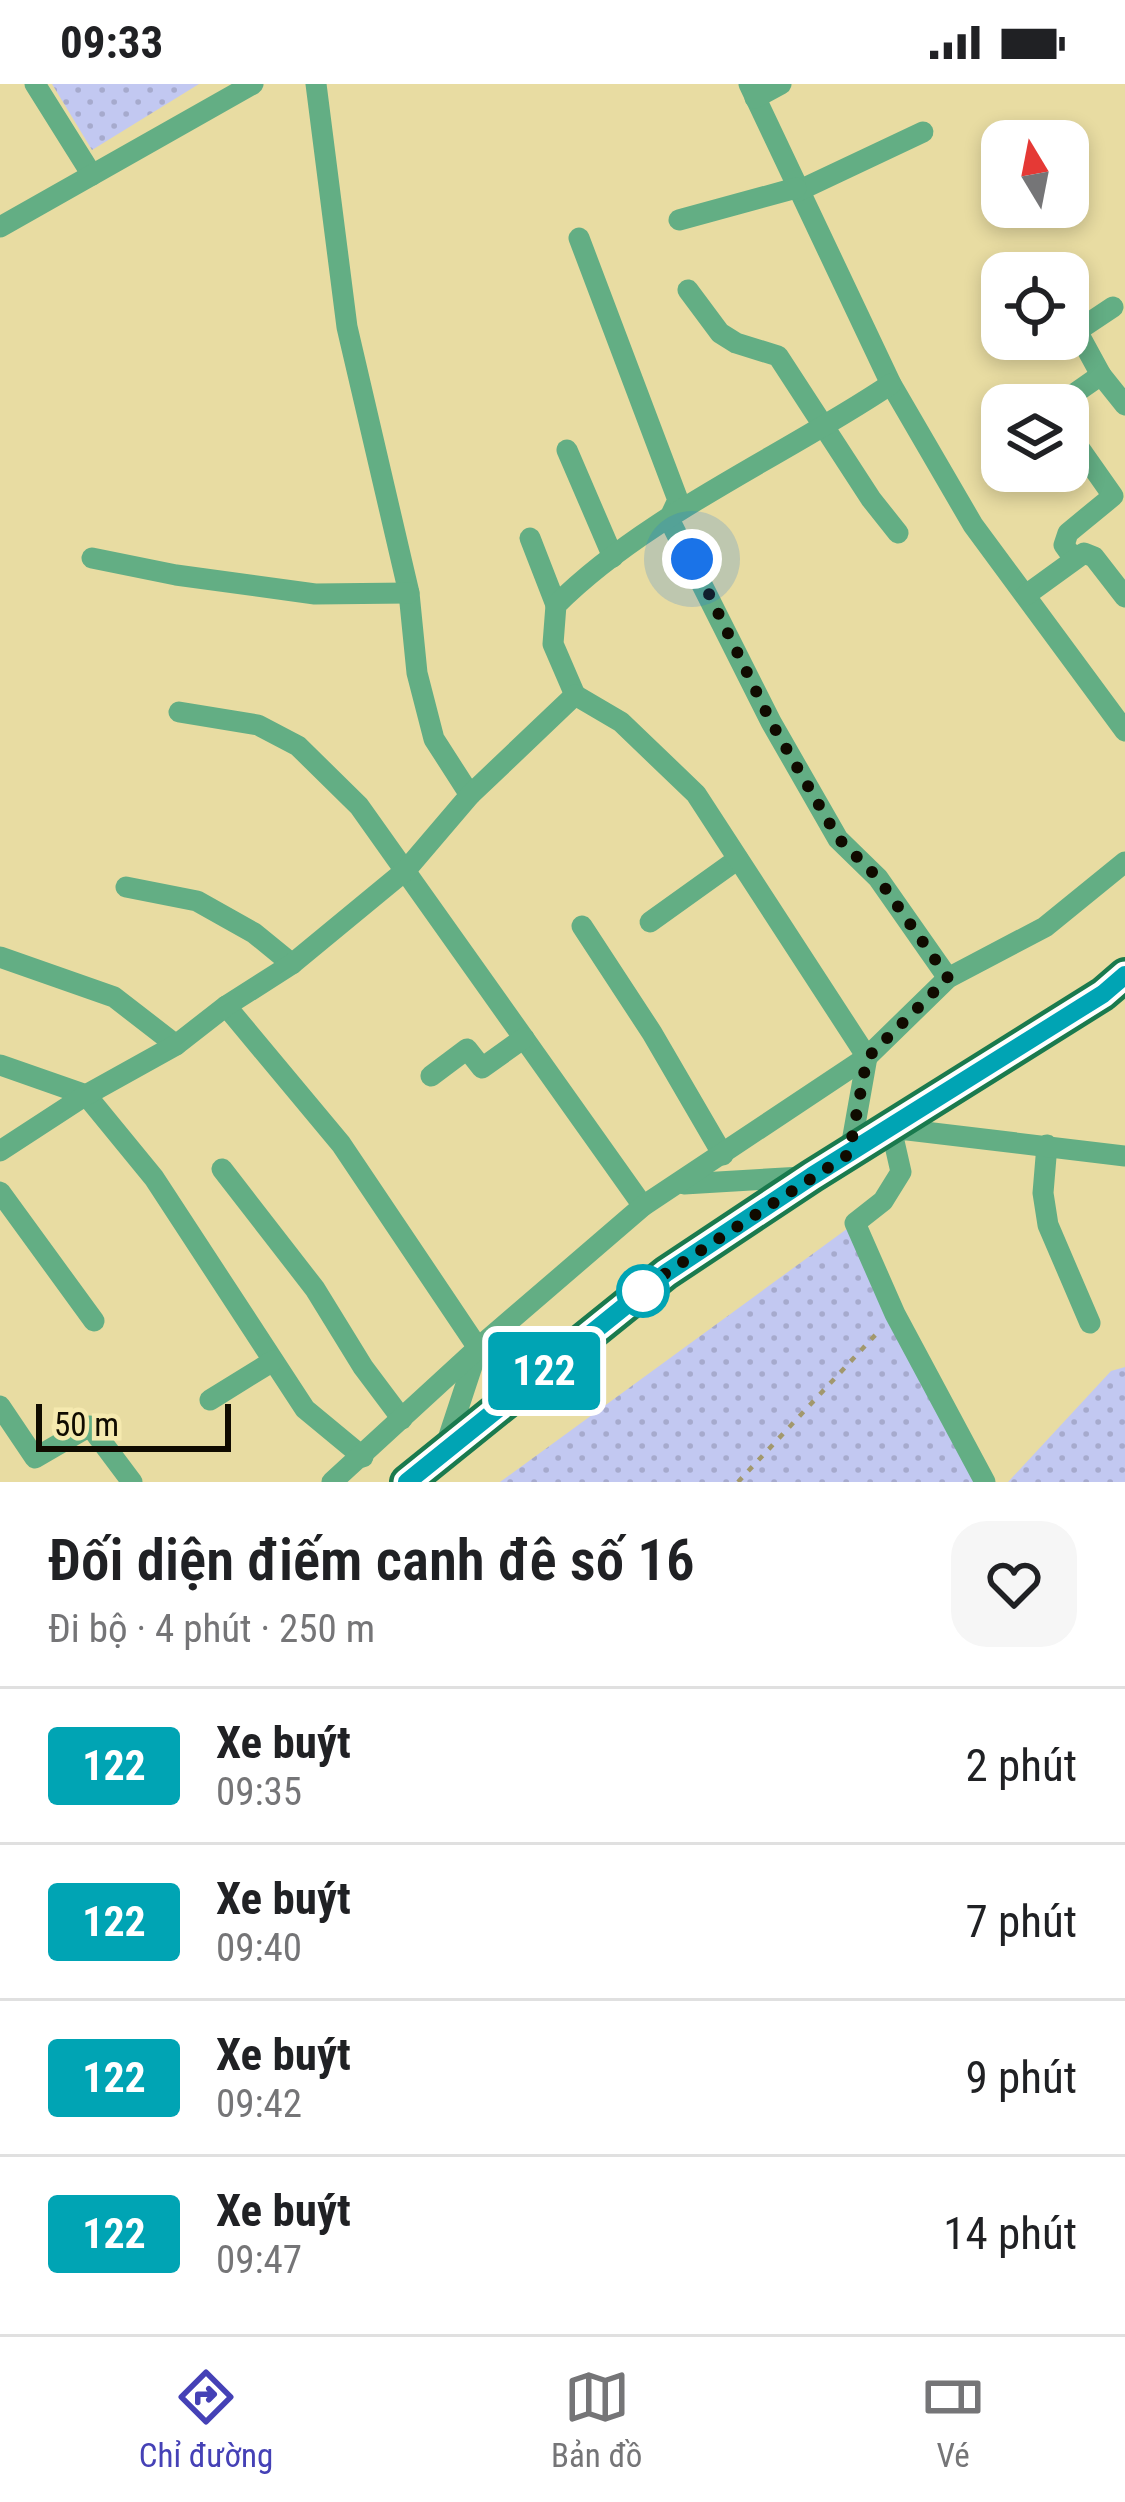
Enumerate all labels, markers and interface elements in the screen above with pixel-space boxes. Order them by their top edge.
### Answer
text: 09:33 [60,16,163,69]
north arrow [981,120,1089,228]
map controls [981,120,1089,492]
button: locate [981,252,1089,360]
button: layers [981,384,1089,492]
your location [662,529,722,589]
unlabelled marker [618,1266,668,1316]
line badge: 122 [475,1332,613,1410]
text: 122 [512,1346,576,1395]
scale bar [36,1398,231,1451]
text: 50 m [54,1405,119,1444]
button: heart [951,1521,1077,1647]
text: Đối diện điếm canh đê số 16 [48,1527,695,1594]
text: Đi bộ · 4 phút · 250 m [48,1606,375,1652]
text: Xe buýt [216,1716,351,1769]
text: 2 phút [965,1739,1077,1792]
text: 122 [82,1741,146,1790]
text: 09:35 [216,1769,302,1815]
text: Xe buýt [216,1872,351,1925]
text: 7 phút [965,1895,1077,1948]
text: 122 [82,1897,146,1946]
text: 09:40 [216,1925,302,1971]
text: Xe buýt [216,2028,351,2081]
text: 9 phút [965,2051,1077,2104]
text: 122 [82,2053,146,2102]
text: 09:42 [216,2081,302,2127]
text: Xe buýt [216,2184,351,2237]
text: 14 phút [943,2207,1077,2260]
text: 122 [82,2209,146,2258]
text: 09:47 [216,2237,302,2283]
tab: Chỉ đường [139,2364,273,2475]
tab: Bản đồ [551,2364,642,2475]
tab: Vé [920,2364,986,2475]

